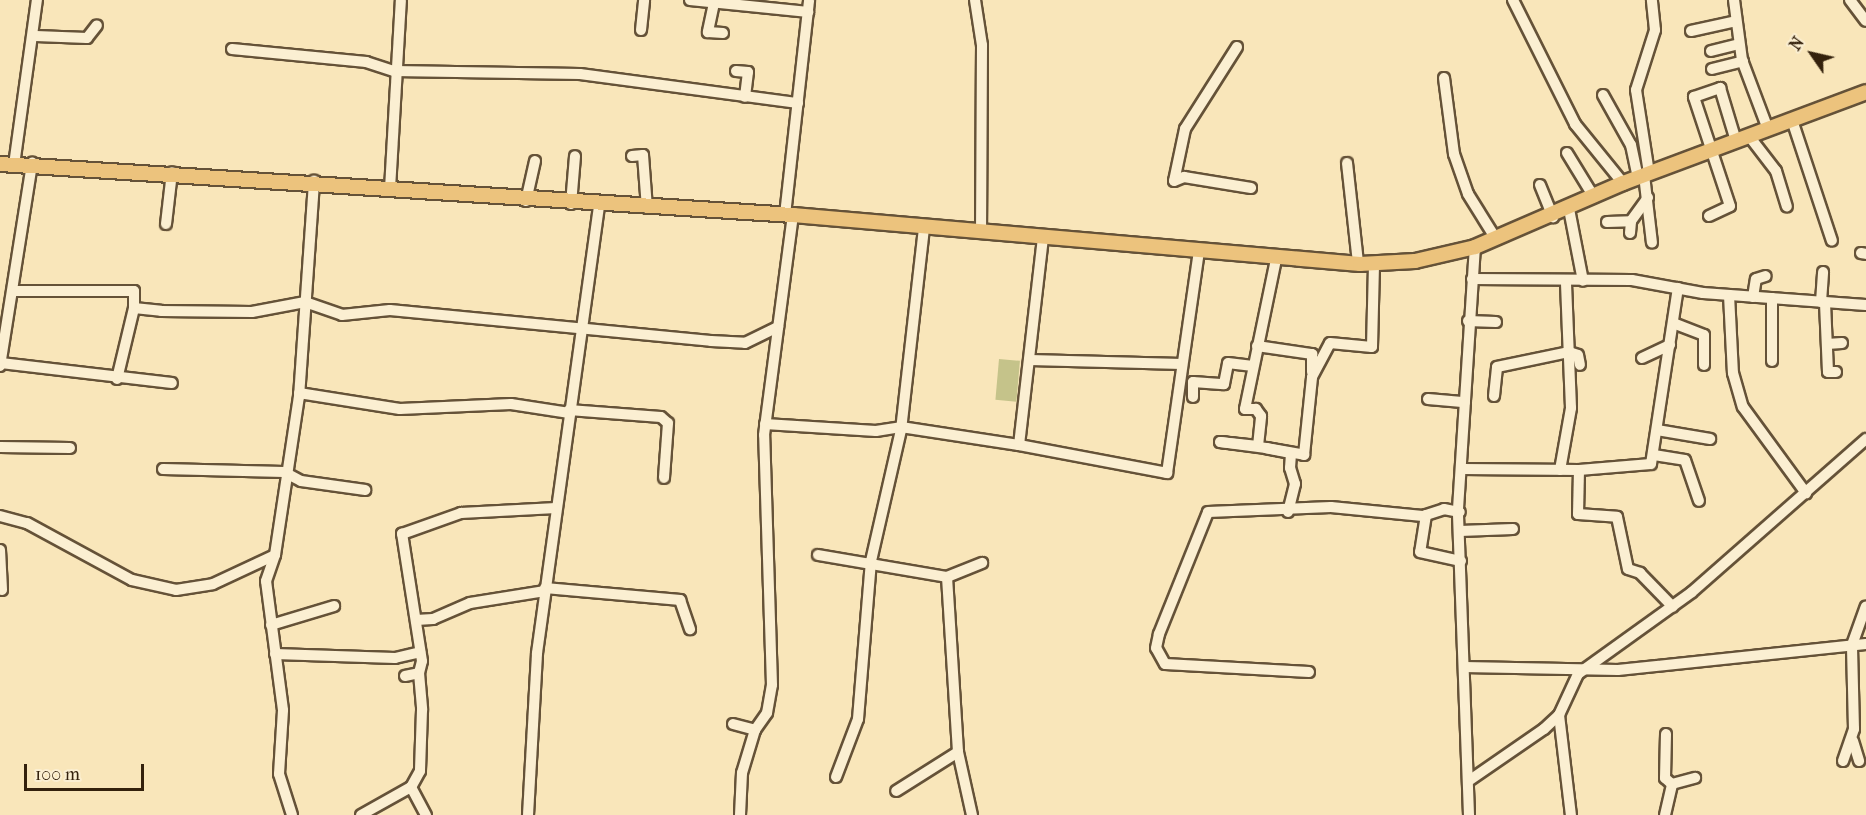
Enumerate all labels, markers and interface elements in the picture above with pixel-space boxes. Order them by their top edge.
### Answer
north arrow [1782,24,1842,84]
text: N [1785,33,1808,54]
scale bar [27,752,147,790]
text: 100 m [35,764,80,785]

